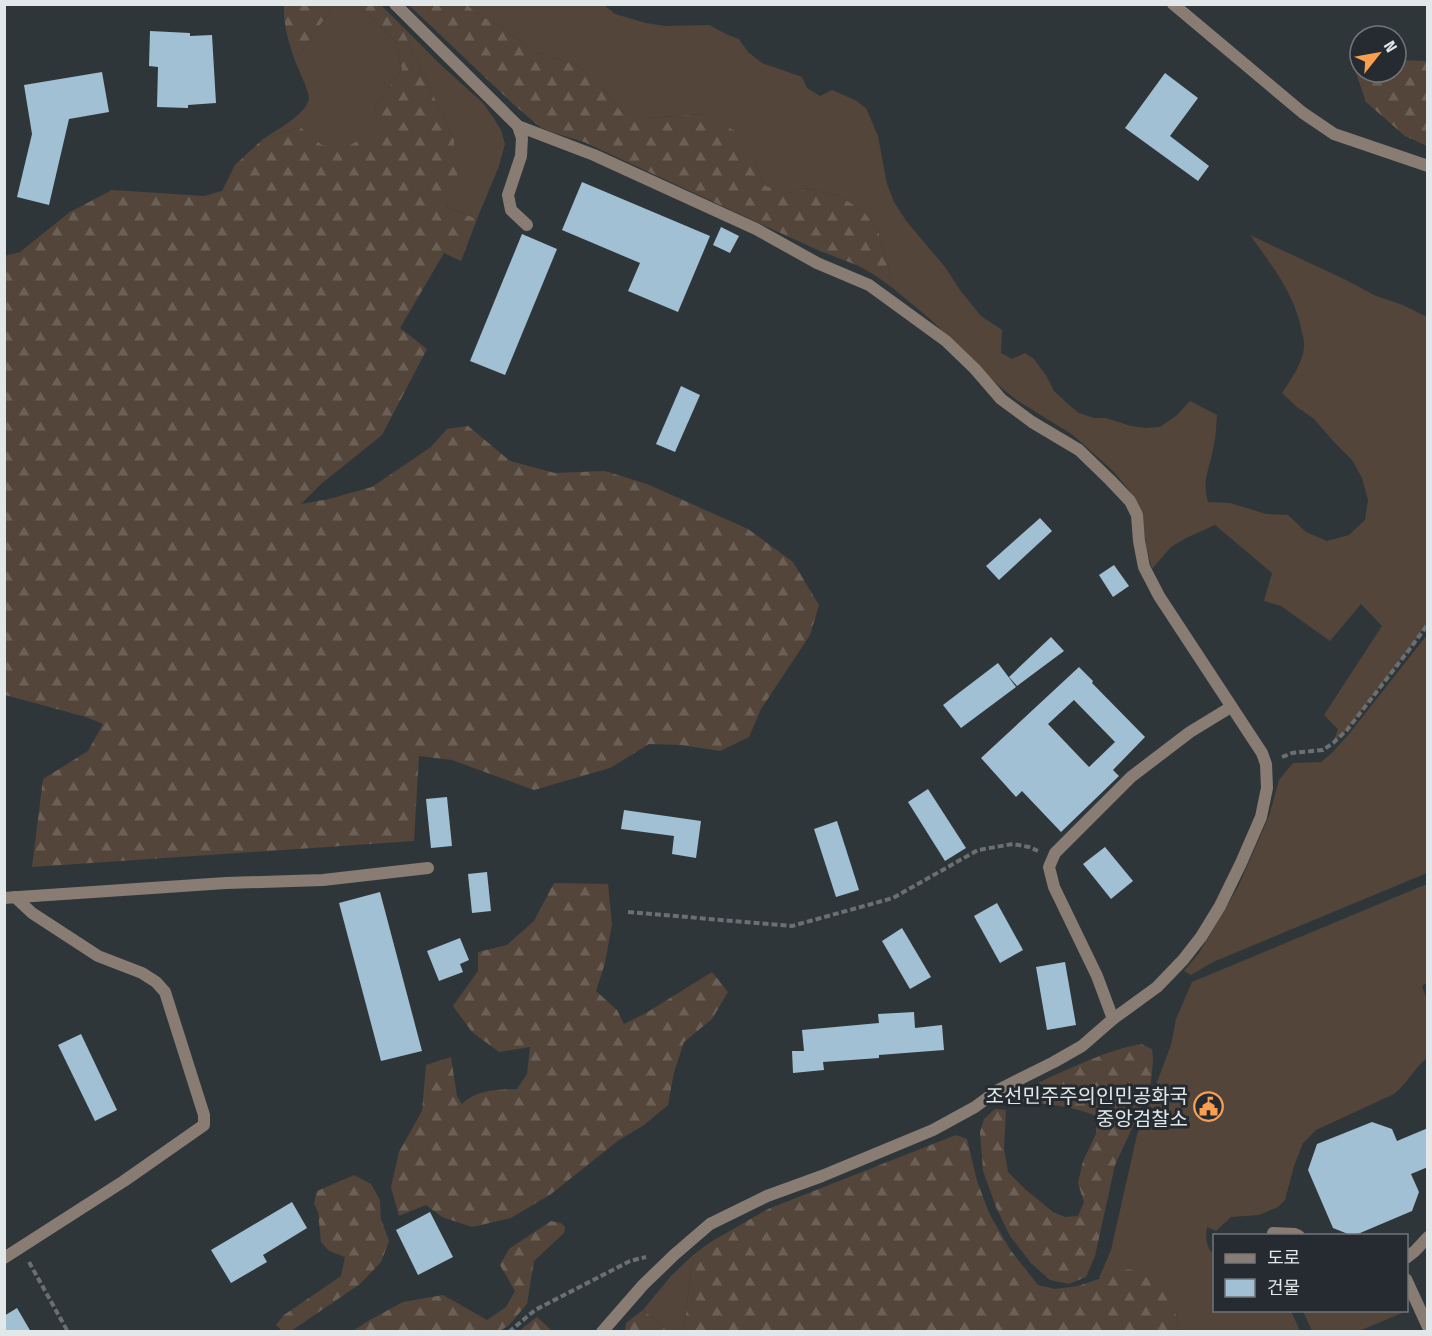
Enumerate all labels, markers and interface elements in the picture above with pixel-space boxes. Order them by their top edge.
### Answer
north arrow [1348,24,1408,84]
text: N [1380,38,1401,56]
place label: 조선민주주의인민공화국 중앙검찰소 [986,1084,1188,1131]
public building icon: 조선민주주의인민공화국 중앙검찰소 [1193,1091,1225,1123]
legend [1213,1234,1408,1312]
text: 도로 [1267,1247,1300,1269]
text: 건물 [1267,1277,1300,1299]

